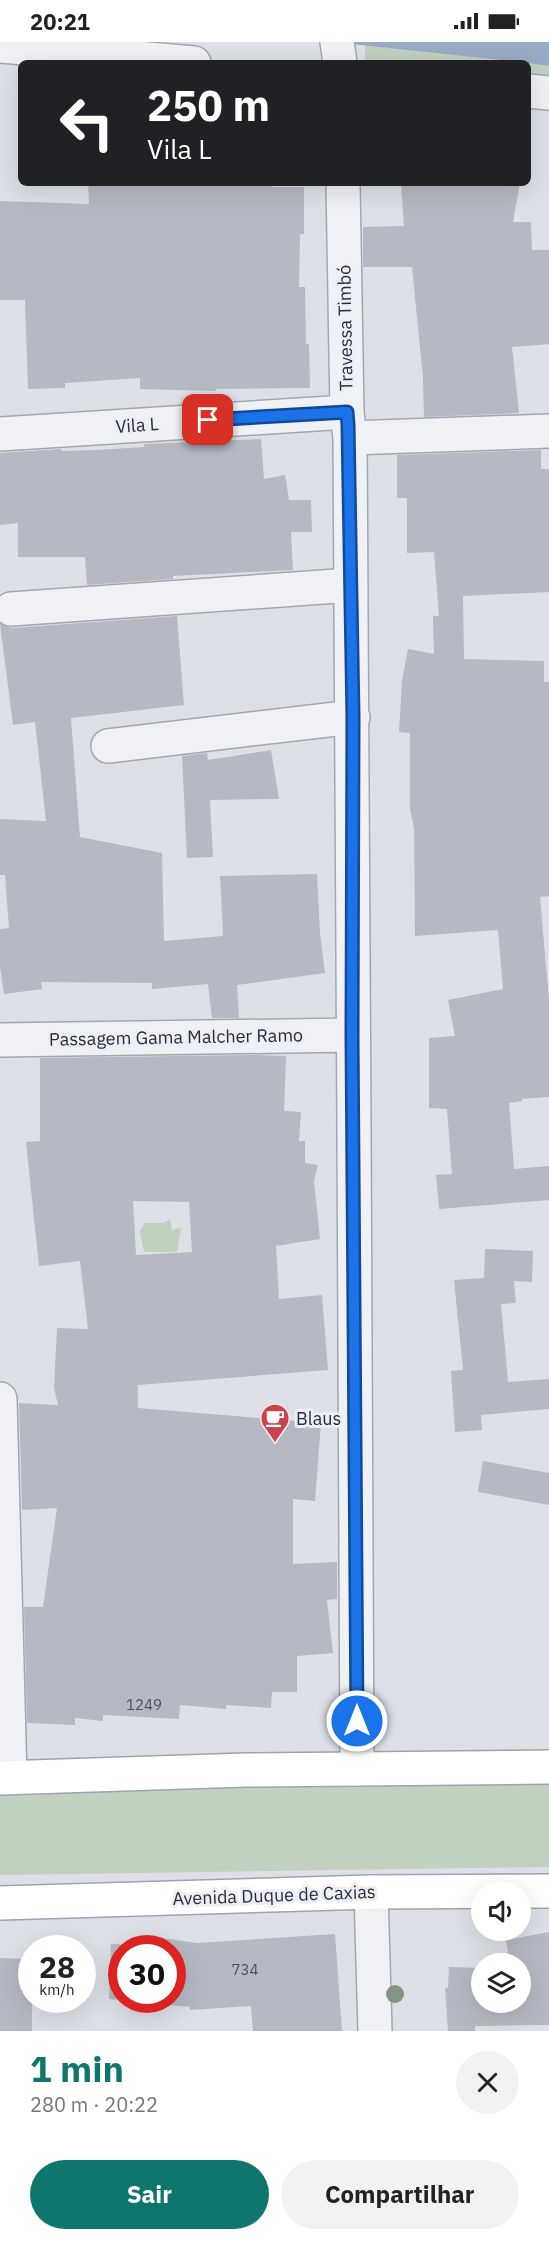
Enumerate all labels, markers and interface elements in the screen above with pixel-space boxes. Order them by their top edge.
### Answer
text: 20:21 [30,7,90,36]
text: 250 m [147,78,270,133]
icon: left [48,84,126,162]
text: Vila L [147,131,212,166]
street label: Travessa Timbó [332,265,358,391]
pin [182,394,233,445]
icon: arrive [191,403,224,436]
street label: Vila L [115,412,159,438]
street label: Passagem Gama Malcher Ramo [49,1023,303,1051]
cafe icon: Blaus [259,1402,291,1444]
place label: Blaus [296,1407,341,1430]
position arrow [325,1689,389,1753]
house number: 1249 [126,1695,162,1714]
street label: Avenida Duque de Caxias [172,1880,376,1910]
map controls [471,1881,531,2013]
button: sound [471,1881,531,1941]
speed limit sign: 30 [108,1935,186,2013]
text: 28 [39,1947,75,1986]
button: layers [471,1953,531,2013]
house number: 734 [231,1960,259,1979]
text: km/h [39,1980,75,1999]
text: 1 min [30,2045,124,2092]
button: close [456,2051,519,2114]
text: 280 m · 20:22 [30,2091,158,2118]
button: Sair [30,2160,269,2229]
button: Compartilhar [281,2160,519,2229]

